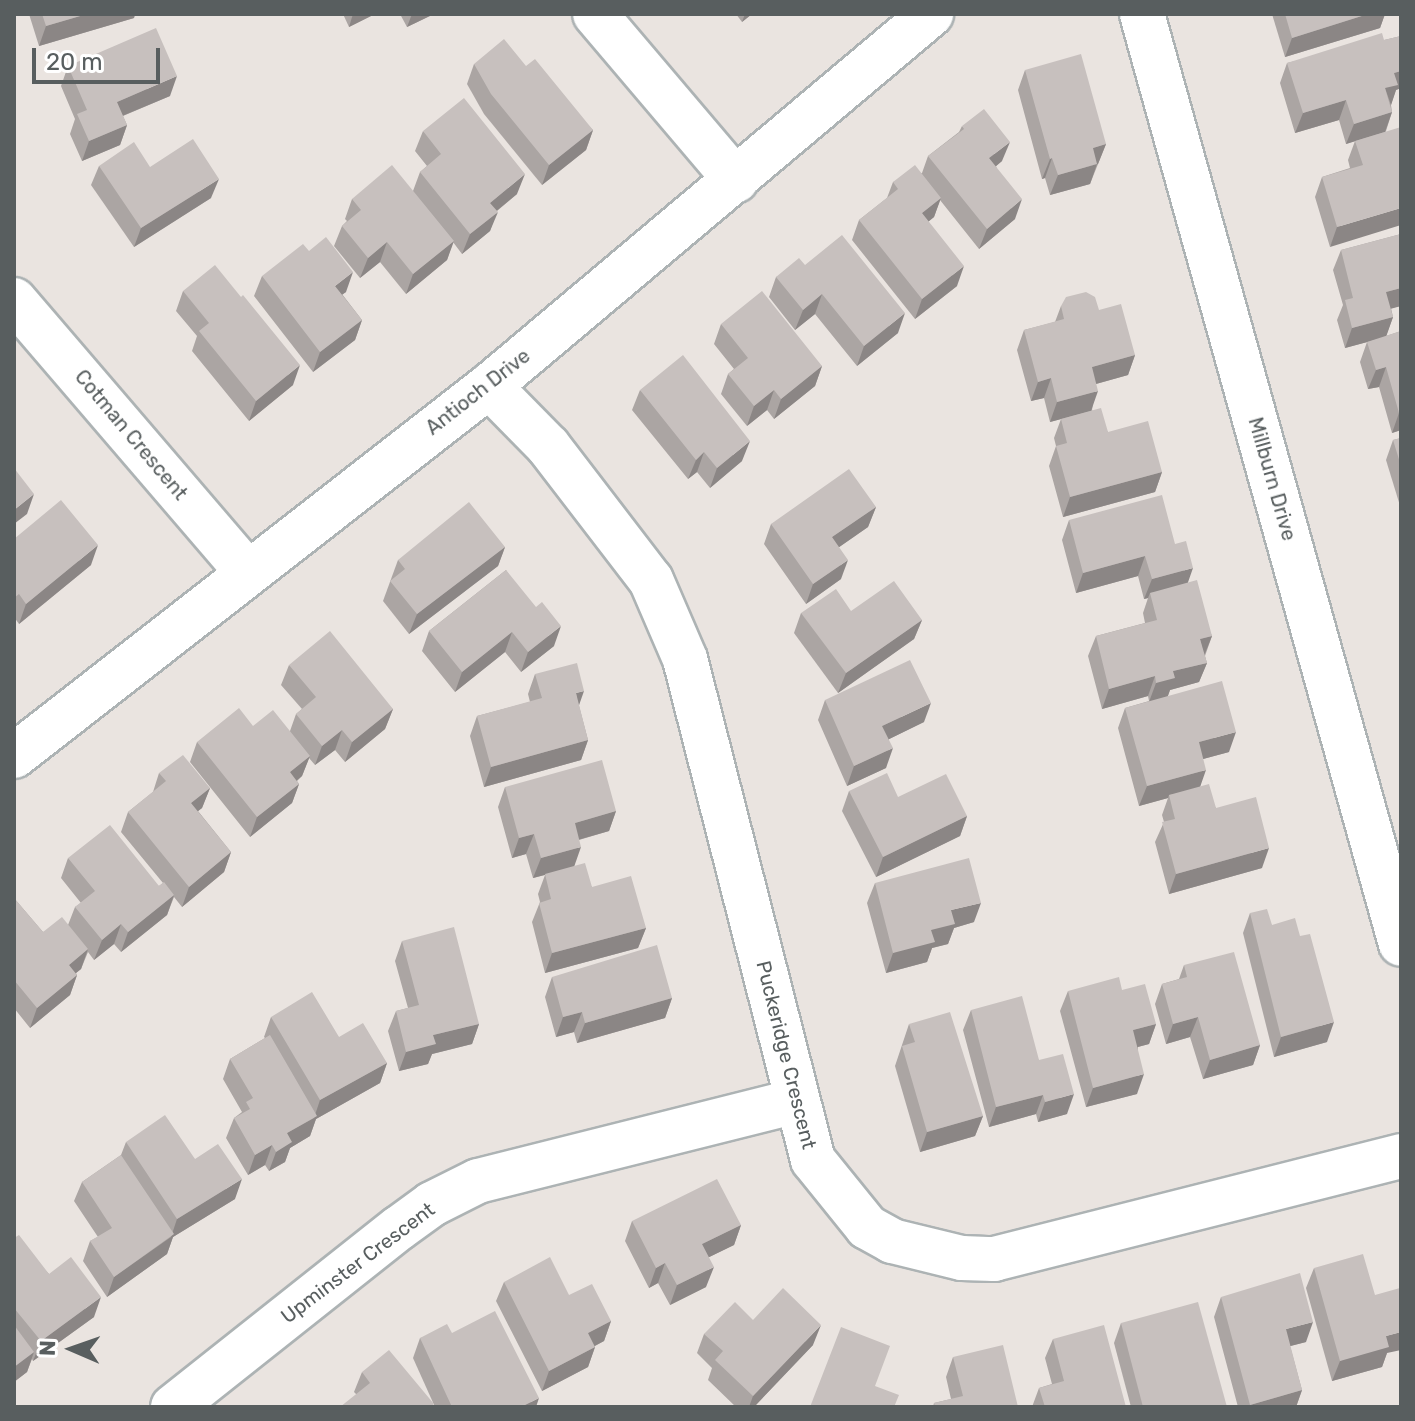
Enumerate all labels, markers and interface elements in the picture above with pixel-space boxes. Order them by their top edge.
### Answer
scale bar [36,32,164,82]
text: 20 m [46,48,103,76]
street label: Antioch Drive [421,344,535,440]
street label: Cotman Crescent [70,365,192,505]
street label: Millburn Drive [1243,415,1301,543]
street label: Puckeridge Crescent [751,958,821,1152]
street label: Upminster Crescent [276,1197,440,1329]
north arrow [32,1309,112,1389]
text: N [34,1340,61,1357]

